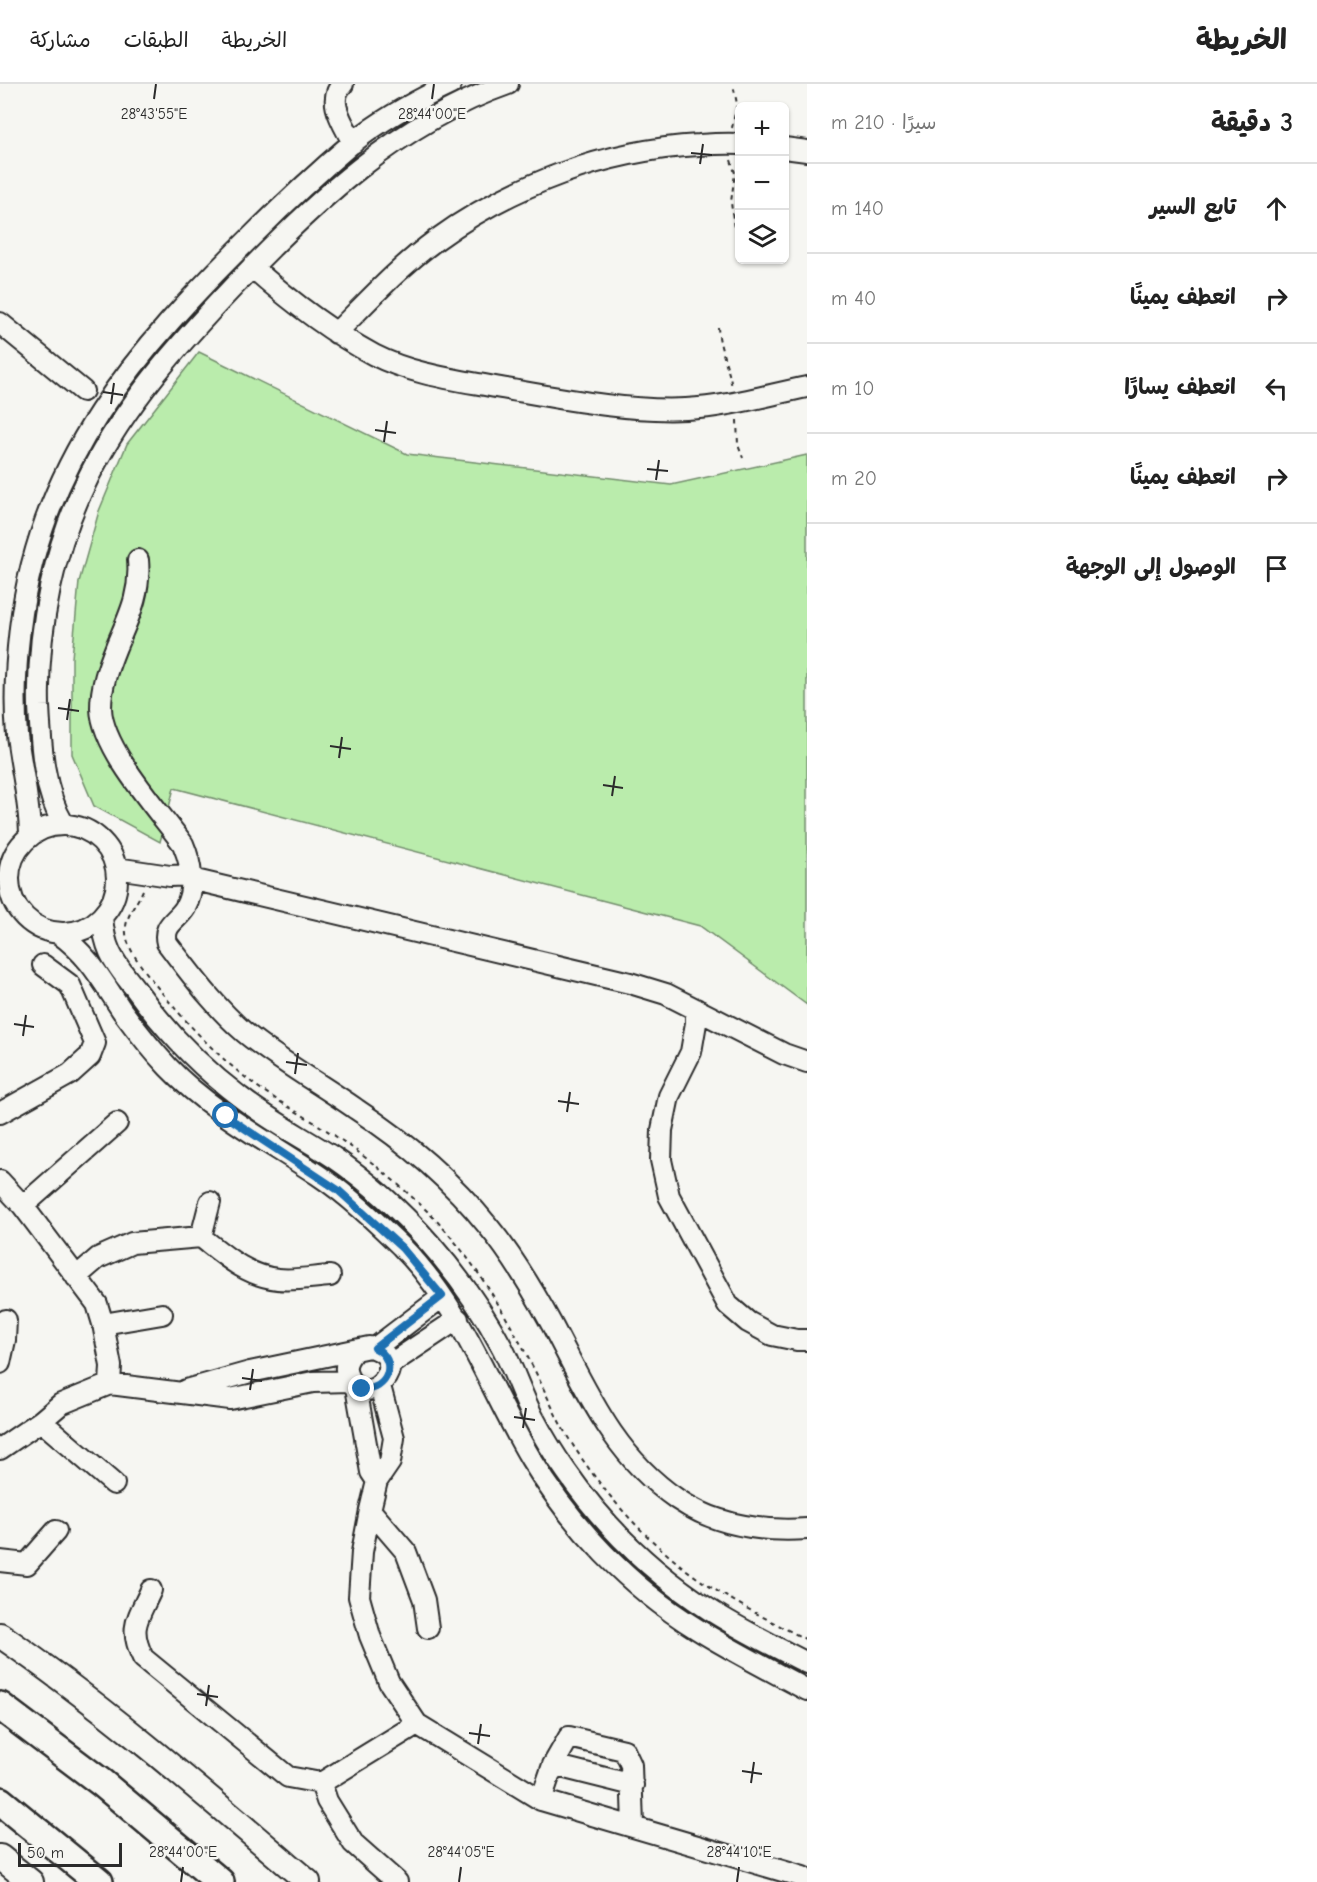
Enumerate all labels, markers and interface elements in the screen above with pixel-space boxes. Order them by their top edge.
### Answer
text: الخريطة [1196,24,1287,56]
text: مشاركة [30,28,91,52]
text: الطبقات [124,28,189,52]
text: الخريطة [222,28,287,52]
map controls [735,102,789,264]
button: + [735,102,789,156]
text: 28°43'55"E [121,105,187,123]
text: 28°44'00"E [398,105,466,123]
text: 3 دقيقة [1211,108,1293,138]
text: سيرًا · 210 m [831,111,936,134]
button: − [735,156,789,210]
icon: ahead [1260,192,1293,225]
text: تابع السير [1150,194,1236,220]
text: 140 m [831,197,884,220]
button: layers [735,210,789,264]
icon: right [1260,282,1293,315]
text: انعطف يمينًا [1130,284,1236,310]
text: 40 m [831,287,876,310]
icon: left [1260,372,1293,405]
text: انعطف يسارًا [1124,374,1236,400]
text: 10 m [831,377,874,400]
icon: right [1260,462,1293,495]
text: انعطف يمينًا [1130,464,1236,490]
text: 20 m [831,467,877,490]
icon: arrive [1260,552,1293,585]
text: الوصول إلى الوجهة [1066,554,1236,580]
route start [212,1102,238,1128]
route end [348,1375,374,1401]
scale bar [18,1840,122,1868]
text: 28°44'00"E [149,1843,217,1861]
text: 28°44'05"E [427,1843,495,1861]
text: 28°44'10"E [707,1843,771,1861]
text: 50 m [27,1844,64,1862]

